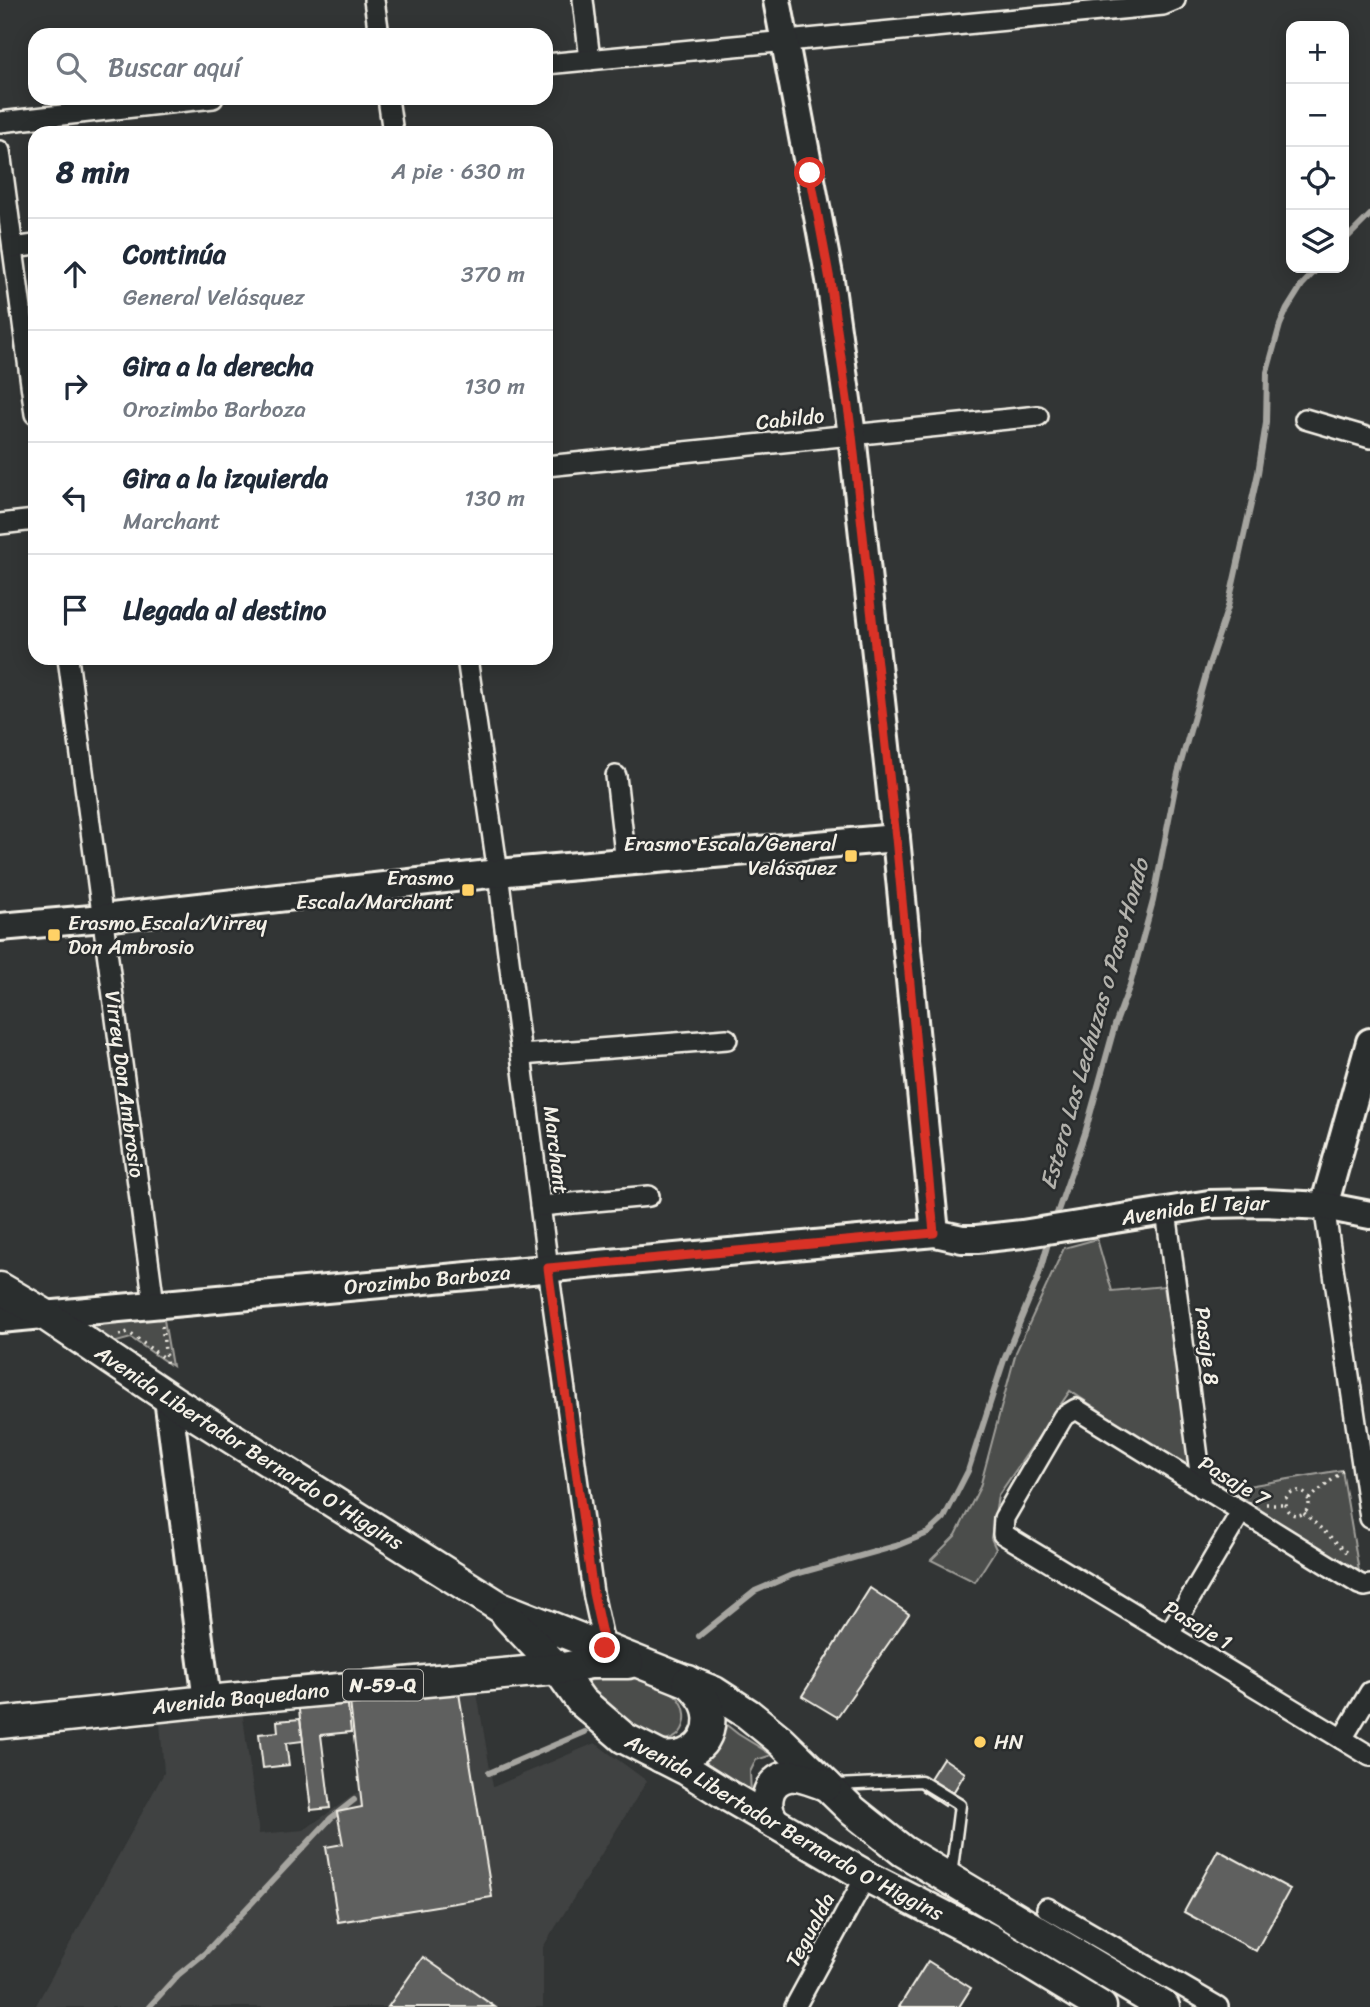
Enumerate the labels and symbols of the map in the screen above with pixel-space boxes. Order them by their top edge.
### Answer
route start [794,157,825,188]
street label: Cabildo [754,397,826,441]
place label: Erasmo Escala/General Velásquez [624,825,838,887]
marker: Erasmo Escala/General Velásquez [843,848,859,864]
water label: Estero Las Lechuzas o Paso Hondo [1028,853,1162,1194]
place label: Erasmo Escala/Marchant [296,859,454,921]
marker: Erasmo Escala/Marchant [460,882,476,898]
place label: Erasmo Escala/Virrey Don Ambrosio [68,904,267,966]
marker: Erasmo Escala/Virrey Don Ambrosio [46,927,62,943]
street label: Virrey Don Ambrosio [93,988,156,1180]
street label: Marchant [532,1104,580,1196]
street label: Avenida El Tejar [1118,1184,1271,1237]
street label: Orozimbo Barboza [342,1253,513,1306]
street label: Pasaje 8 [1183,1305,1231,1388]
street label: Avenida Libertador Bernardo O'Higgins [86,1334,411,1561]
street label: Pasaje 7 [1191,1445,1279,1518]
street label: Pasaje 1 [1156,1589,1240,1661]
route end [589,1632,620,1663]
road number: N-59-Q [343,1670,423,1700]
street label: Avenida Baquedano [149,1671,331,1726]
street label: Avenida Libertador Bernardo O'Higgins [617,1722,951,1932]
place label: HN [994,1723,1024,1761]
marker: HN [972,1734,988,1750]
street label: Tegualda [774,1885,846,1974]

